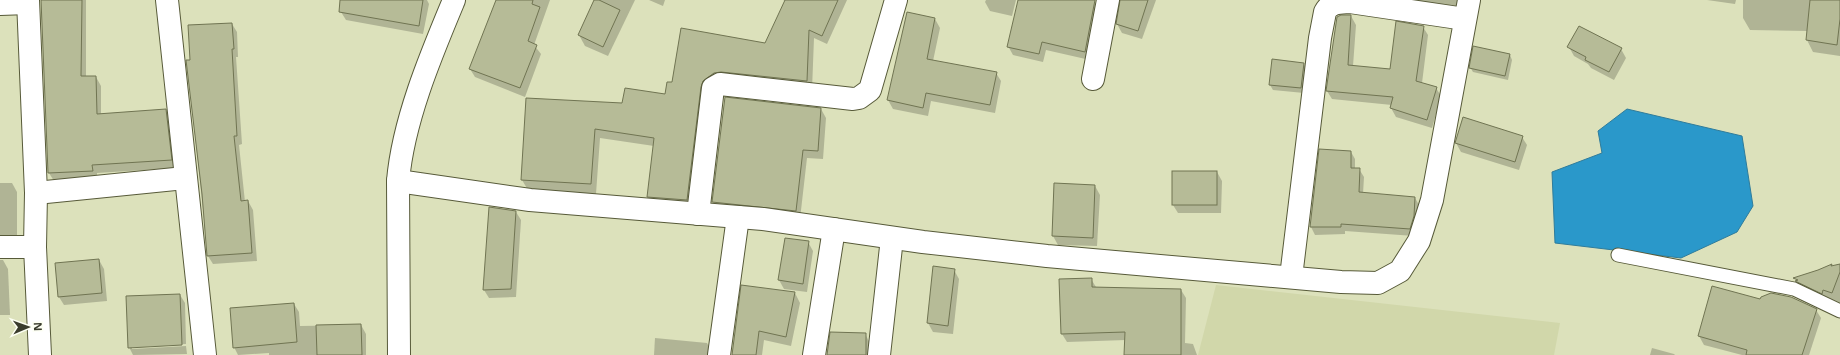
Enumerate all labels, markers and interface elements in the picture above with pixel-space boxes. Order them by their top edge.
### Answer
north arrow [8,307,48,347]
text: N [31,322,46,331]

